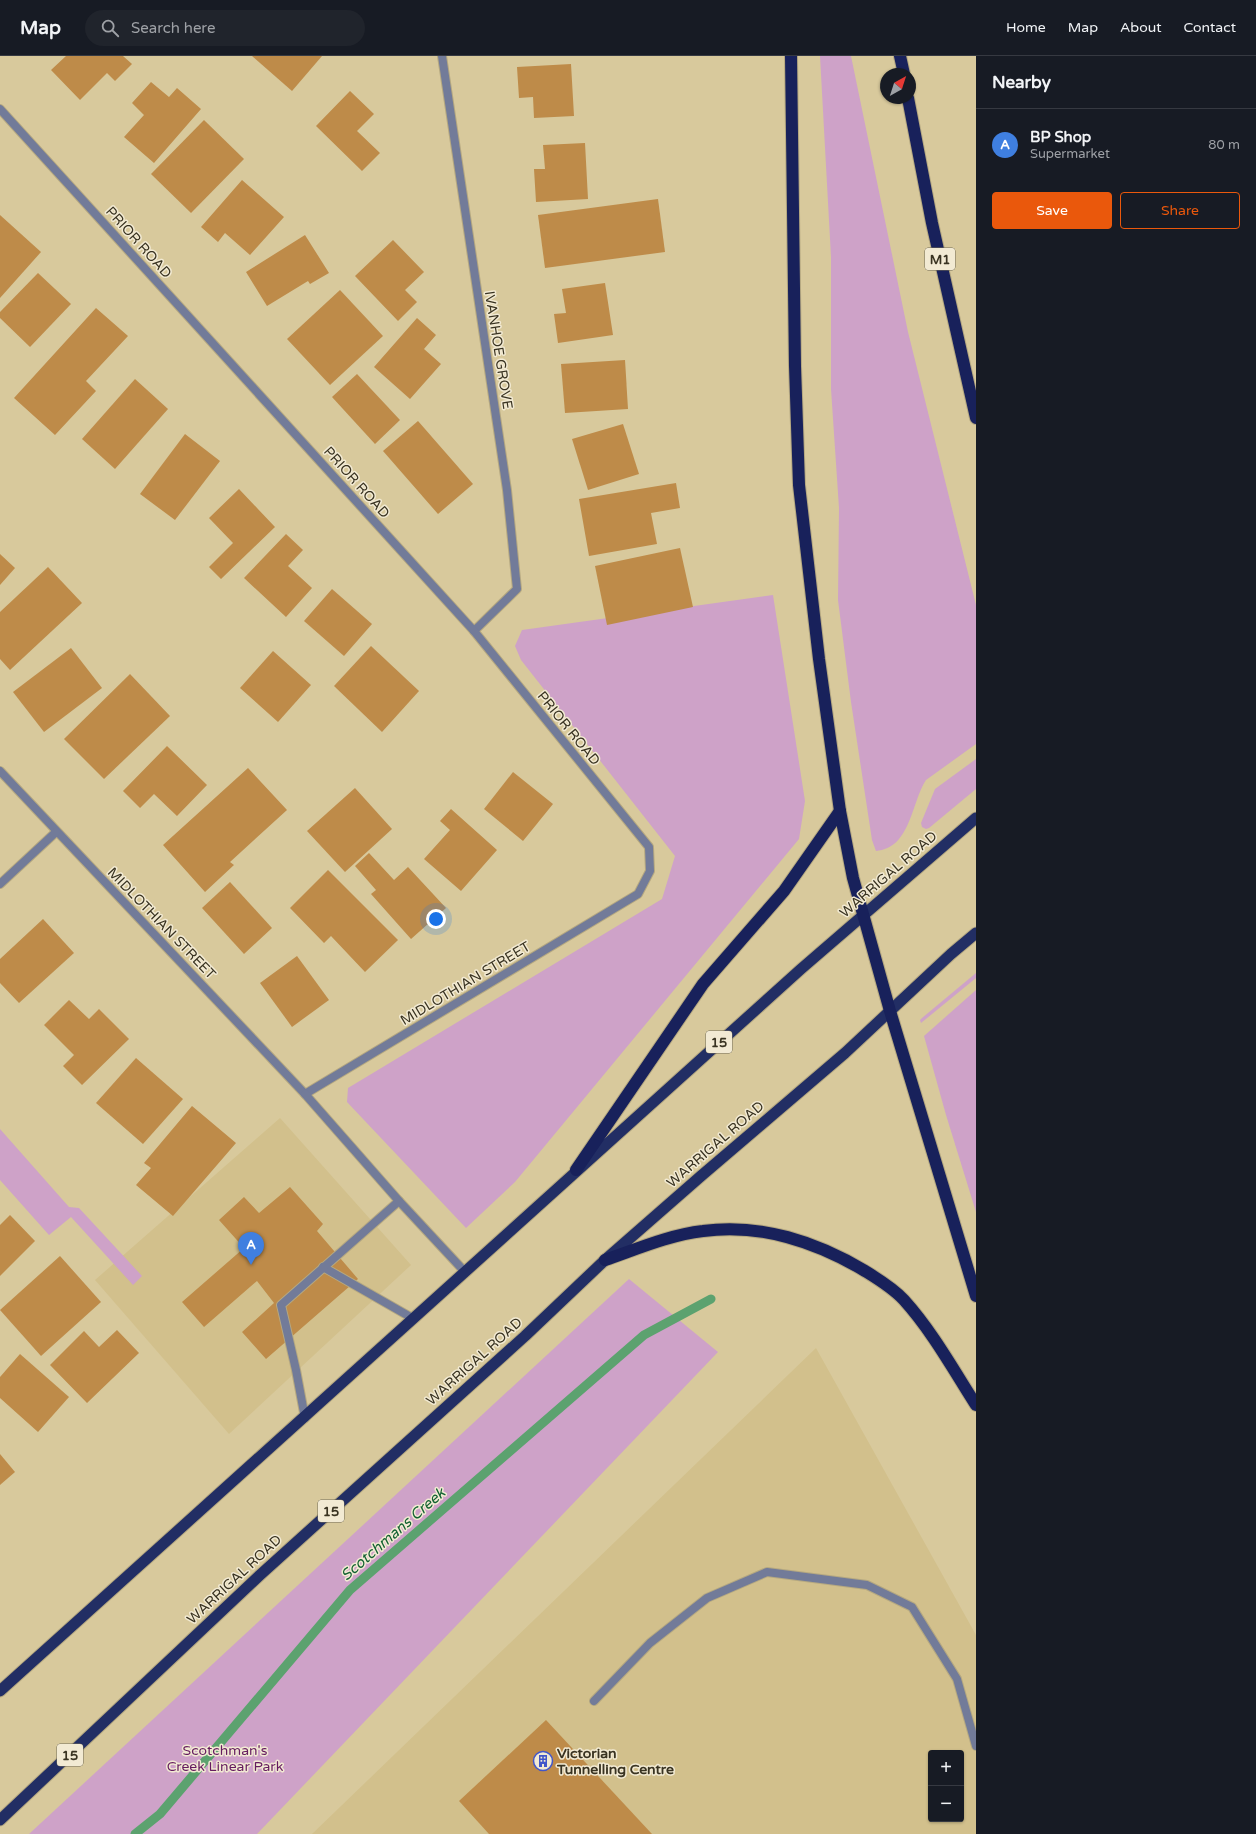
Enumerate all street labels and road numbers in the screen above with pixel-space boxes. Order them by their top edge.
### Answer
street label: PRIOR ROAD [102,203,175,282]
road number: M1 [925,248,955,270]
street label: IVANHOE GROVE [481,290,516,411]
street label: PRIOR ROAD [320,443,393,522]
street label: PRIOR ROAD [534,688,604,769]
street label: WARRIGAL ROAD [836,827,940,921]
street label: MIDLOTHIAN STREET [104,864,220,983]
street label: MIDLOTHIAN STREET [397,938,534,1029]
road number: 15 [706,1031,732,1053]
street label: WARRIGAL ROAD [663,1097,767,1191]
street label: WARRIGAL ROAD [423,1314,526,1409]
road number: 15 [318,1500,344,1522]
street label: WARRIGAL ROAD [183,1531,285,1628]
road number: 15 [57,1744,83,1766]

